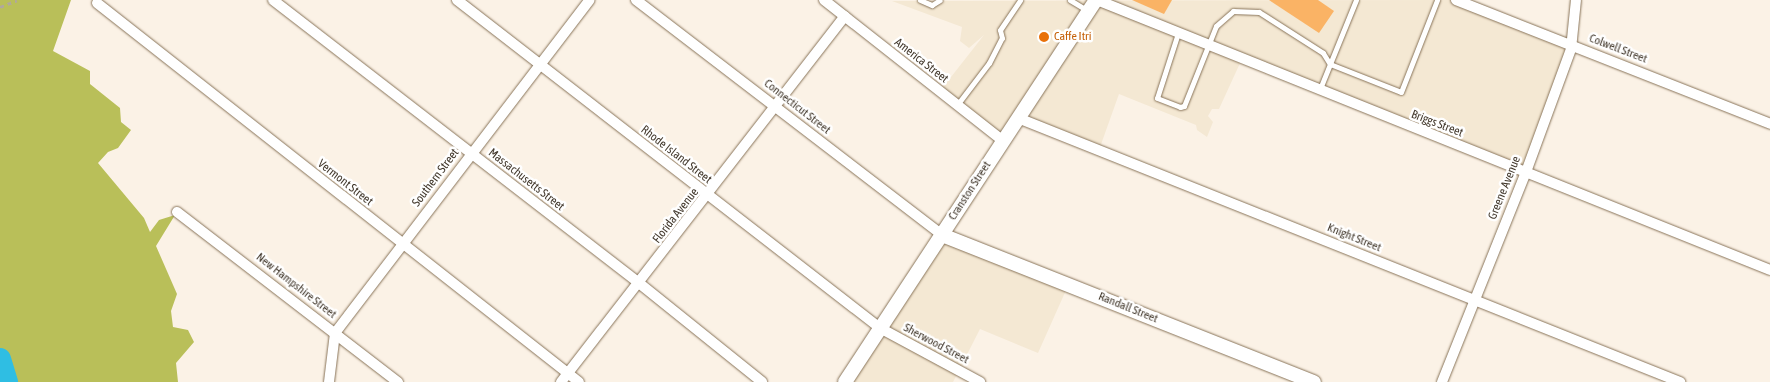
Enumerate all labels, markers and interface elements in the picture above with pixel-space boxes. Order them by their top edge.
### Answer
place label: Caffe Itri [1054,30,1091,44]
marker: Caffe Itri [1038,31,1050,43]
street label: Colwell Street [1587,31,1649,67]
street label: America Street [891,36,951,86]
street label: Connecticut Street [761,77,833,137]
street label: Briggs Street [1409,108,1465,140]
street label: Rhode Island Street [638,123,714,187]
street label: Southern Street [410,146,462,210]
street label: Massachusetts Street [485,146,567,214]
street label: Greene Avenue [1486,154,1524,222]
street label: Vermont Street [315,157,375,209]
street label: Cranston Street [946,159,994,223]
street label: Florida Avenue [650,186,702,246]
street label: Knight Street [1325,221,1383,255]
street label: New Hampshire Street [253,250,339,322]
street label: Randall Street [1096,290,1160,326]
street label: Sherwood Street [901,321,971,367]

